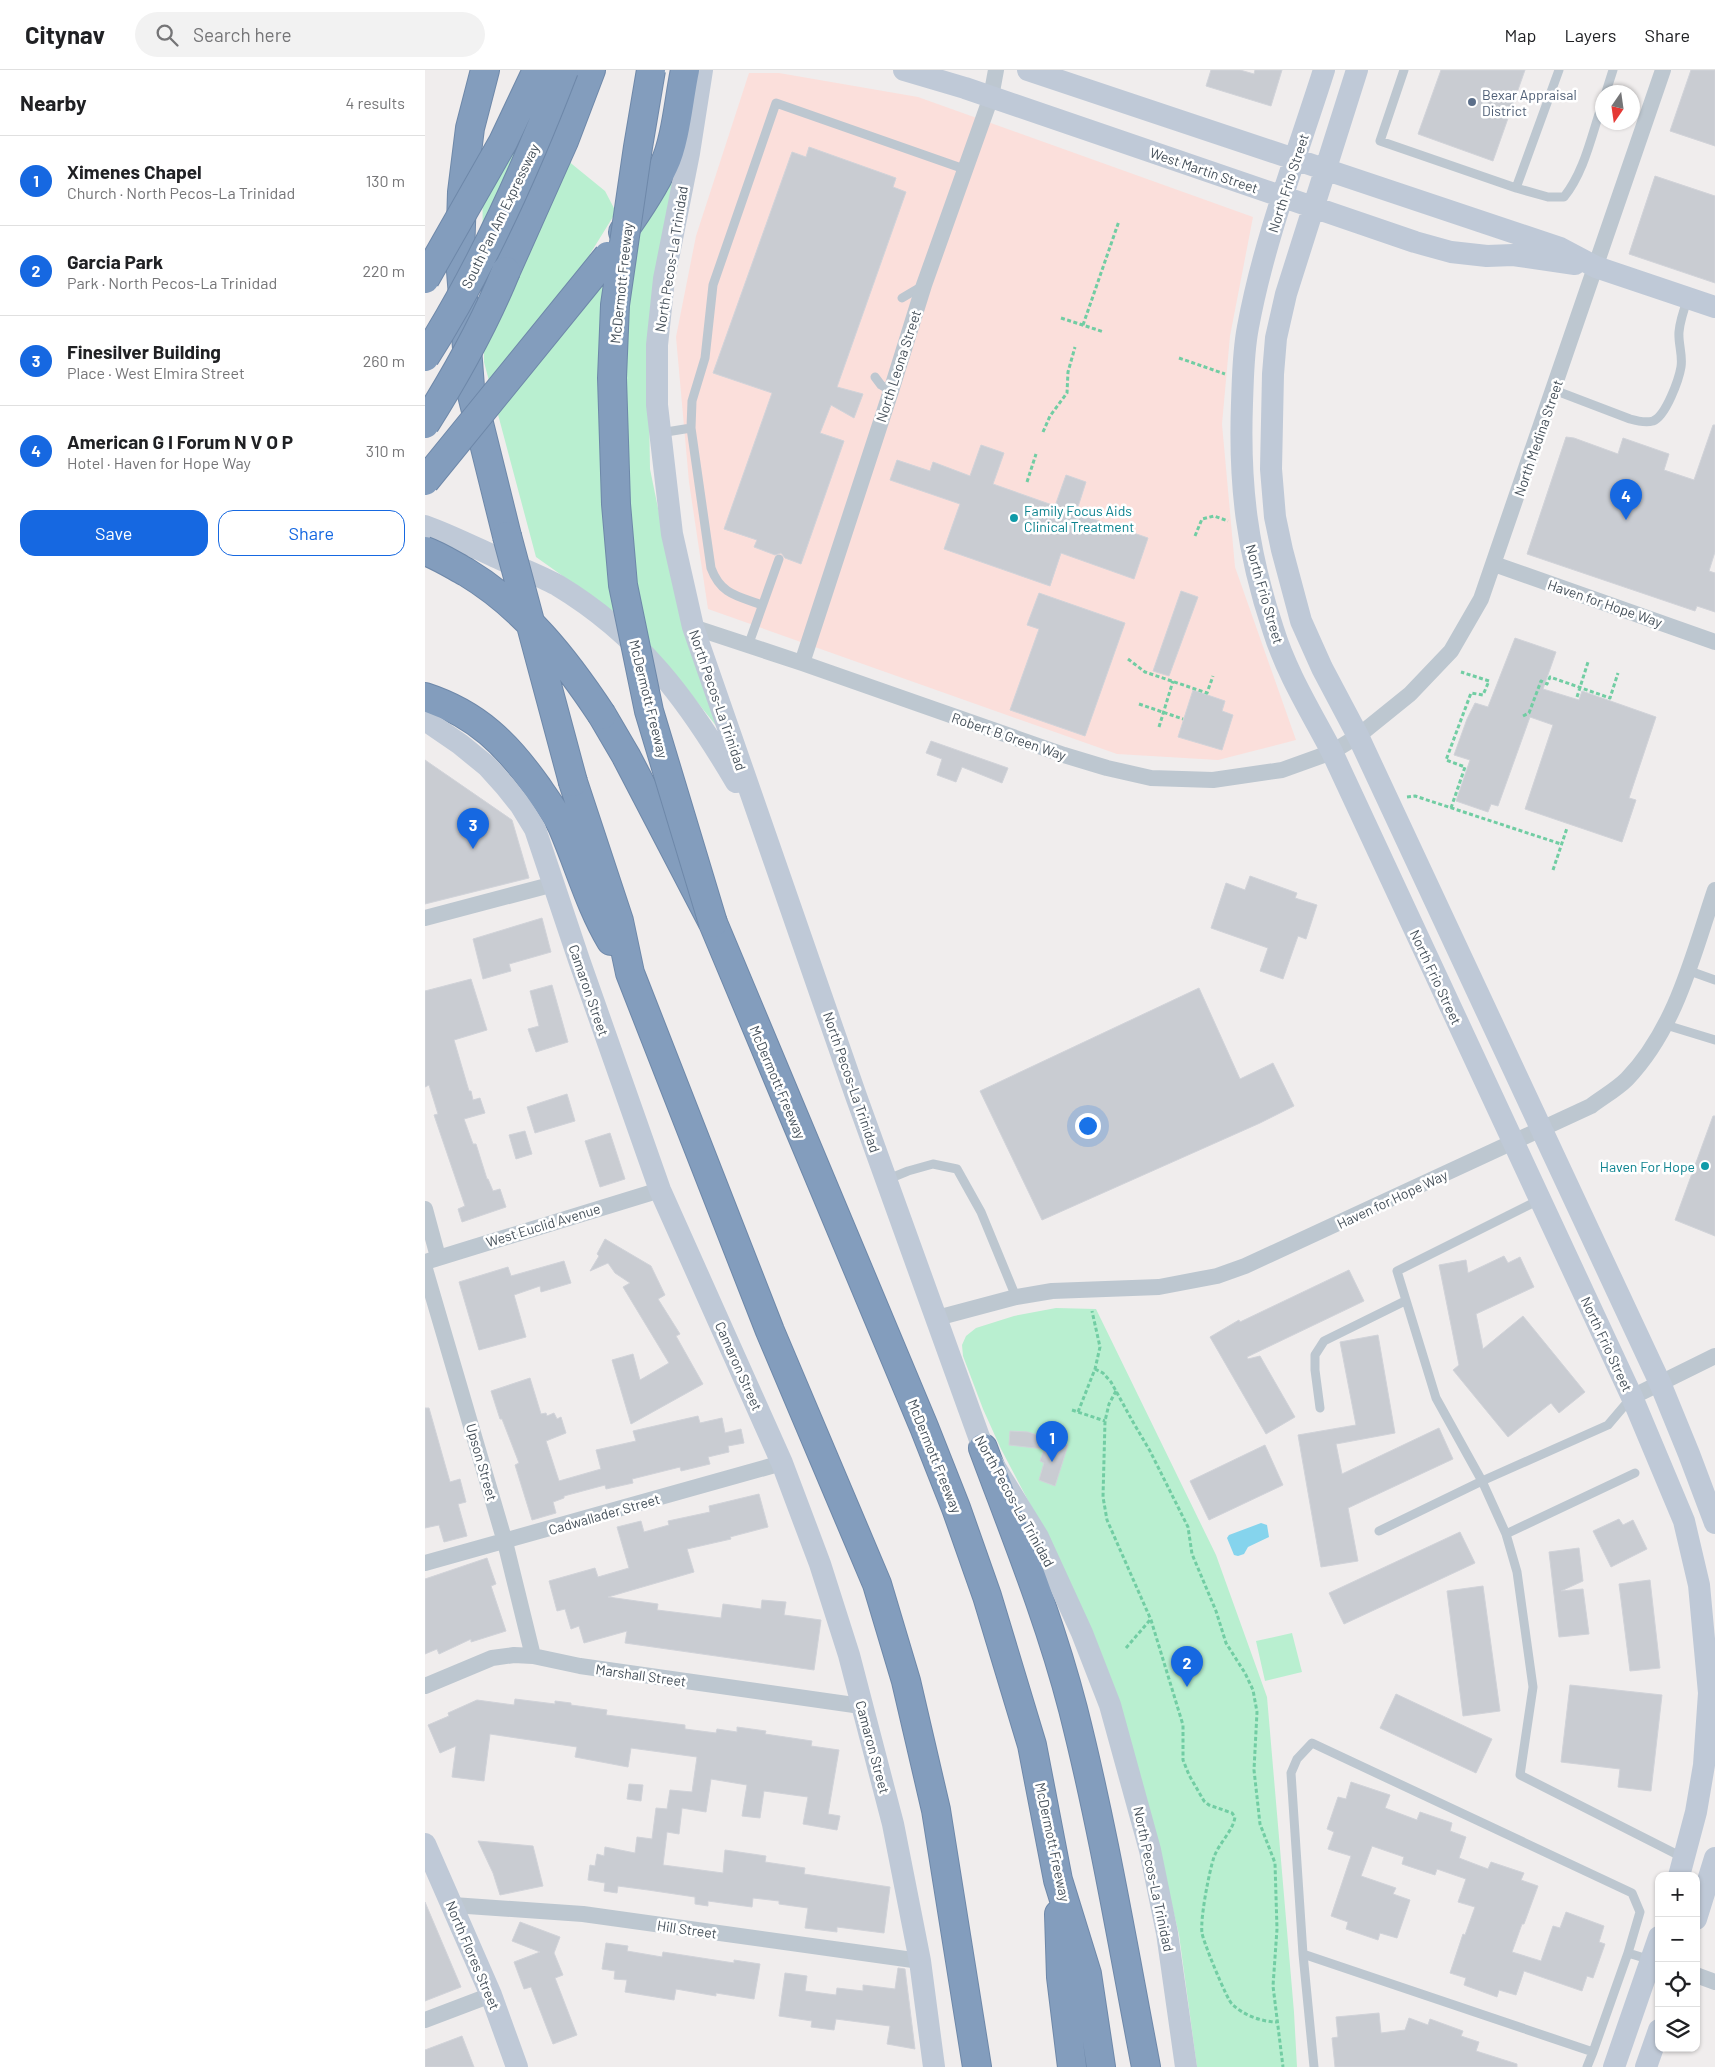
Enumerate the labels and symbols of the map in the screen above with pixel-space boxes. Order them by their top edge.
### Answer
north arrow [1595,85,1640,130]
place label: Bexar Appraisal District [1482,86,1577,119]
marker: Bexar Appraisal District [1466,96,1478,108]
street label: North Frio Street [1264,131,1312,235]
street label: South Pan Am Expressway [458,140,543,291]
street label: West Martin Street [1148,144,1260,196]
street label: North Pecos-La Trinidad [651,185,691,333]
street label: McDermott Freeway [606,221,636,344]
street label: North Leona Street [872,308,924,424]
street label: North Medina Street [1510,377,1566,499]
pin: 4 [1610,479,1642,520]
place label: Family Focus Aids Clinical Treatment [1024,502,1134,535]
marker: Family Focus Aids Clinical Treatment [1008,512,1020,524]
street label: North Frio Street [1243,542,1287,646]
street label: Haven for Hope Way [1545,575,1665,631]
street label: North Pecos-La Trinidad [686,627,750,773]
street label: McDermott Freeway [626,638,672,761]
street label: Robert B Green Way [950,708,1069,764]
pin: 3 [457,808,489,849]
street label: North Frio Street [1407,927,1465,1027]
street label: Camaron Street [565,942,613,1038]
street label: North Pecos-La Trinidad [820,1009,884,1155]
street label: McDermott Freeway [746,1023,810,1142]
your location [1075,1113,1101,1139]
place label: Haven For Hope [1600,1158,1695,1175]
marker: Haven For Hope [1699,1160,1711,1172]
street label: Haven for Hope Way [1334,1166,1451,1232]
street label: West Euclid Avenue [484,1200,602,1250]
street label: North Frio Street [1578,1294,1636,1394]
street label: Camaron Street [712,1319,766,1413]
street label: McDermott Freeway [904,1396,966,1516]
street label: Upson Street [463,1421,501,1503]
pin: 1 [1036,1421,1068,1462]
street label: North Pecos-La Trinidad [972,1432,1058,1570]
street label: Cadwallader Street [546,1490,662,1538]
pin: 2 [1171,1646,1203,1687]
street label: Marshall Street [595,1660,687,1690]
street label: Camaron Street [852,1699,894,1795]
street label: McDermott Freeway [1032,1781,1074,1904]
street label: North Pecos-La Trinidad [1130,1805,1178,1953]
street label: North Flores Street [442,1898,504,2012]
street label: Hill Street [656,1916,718,1942]

